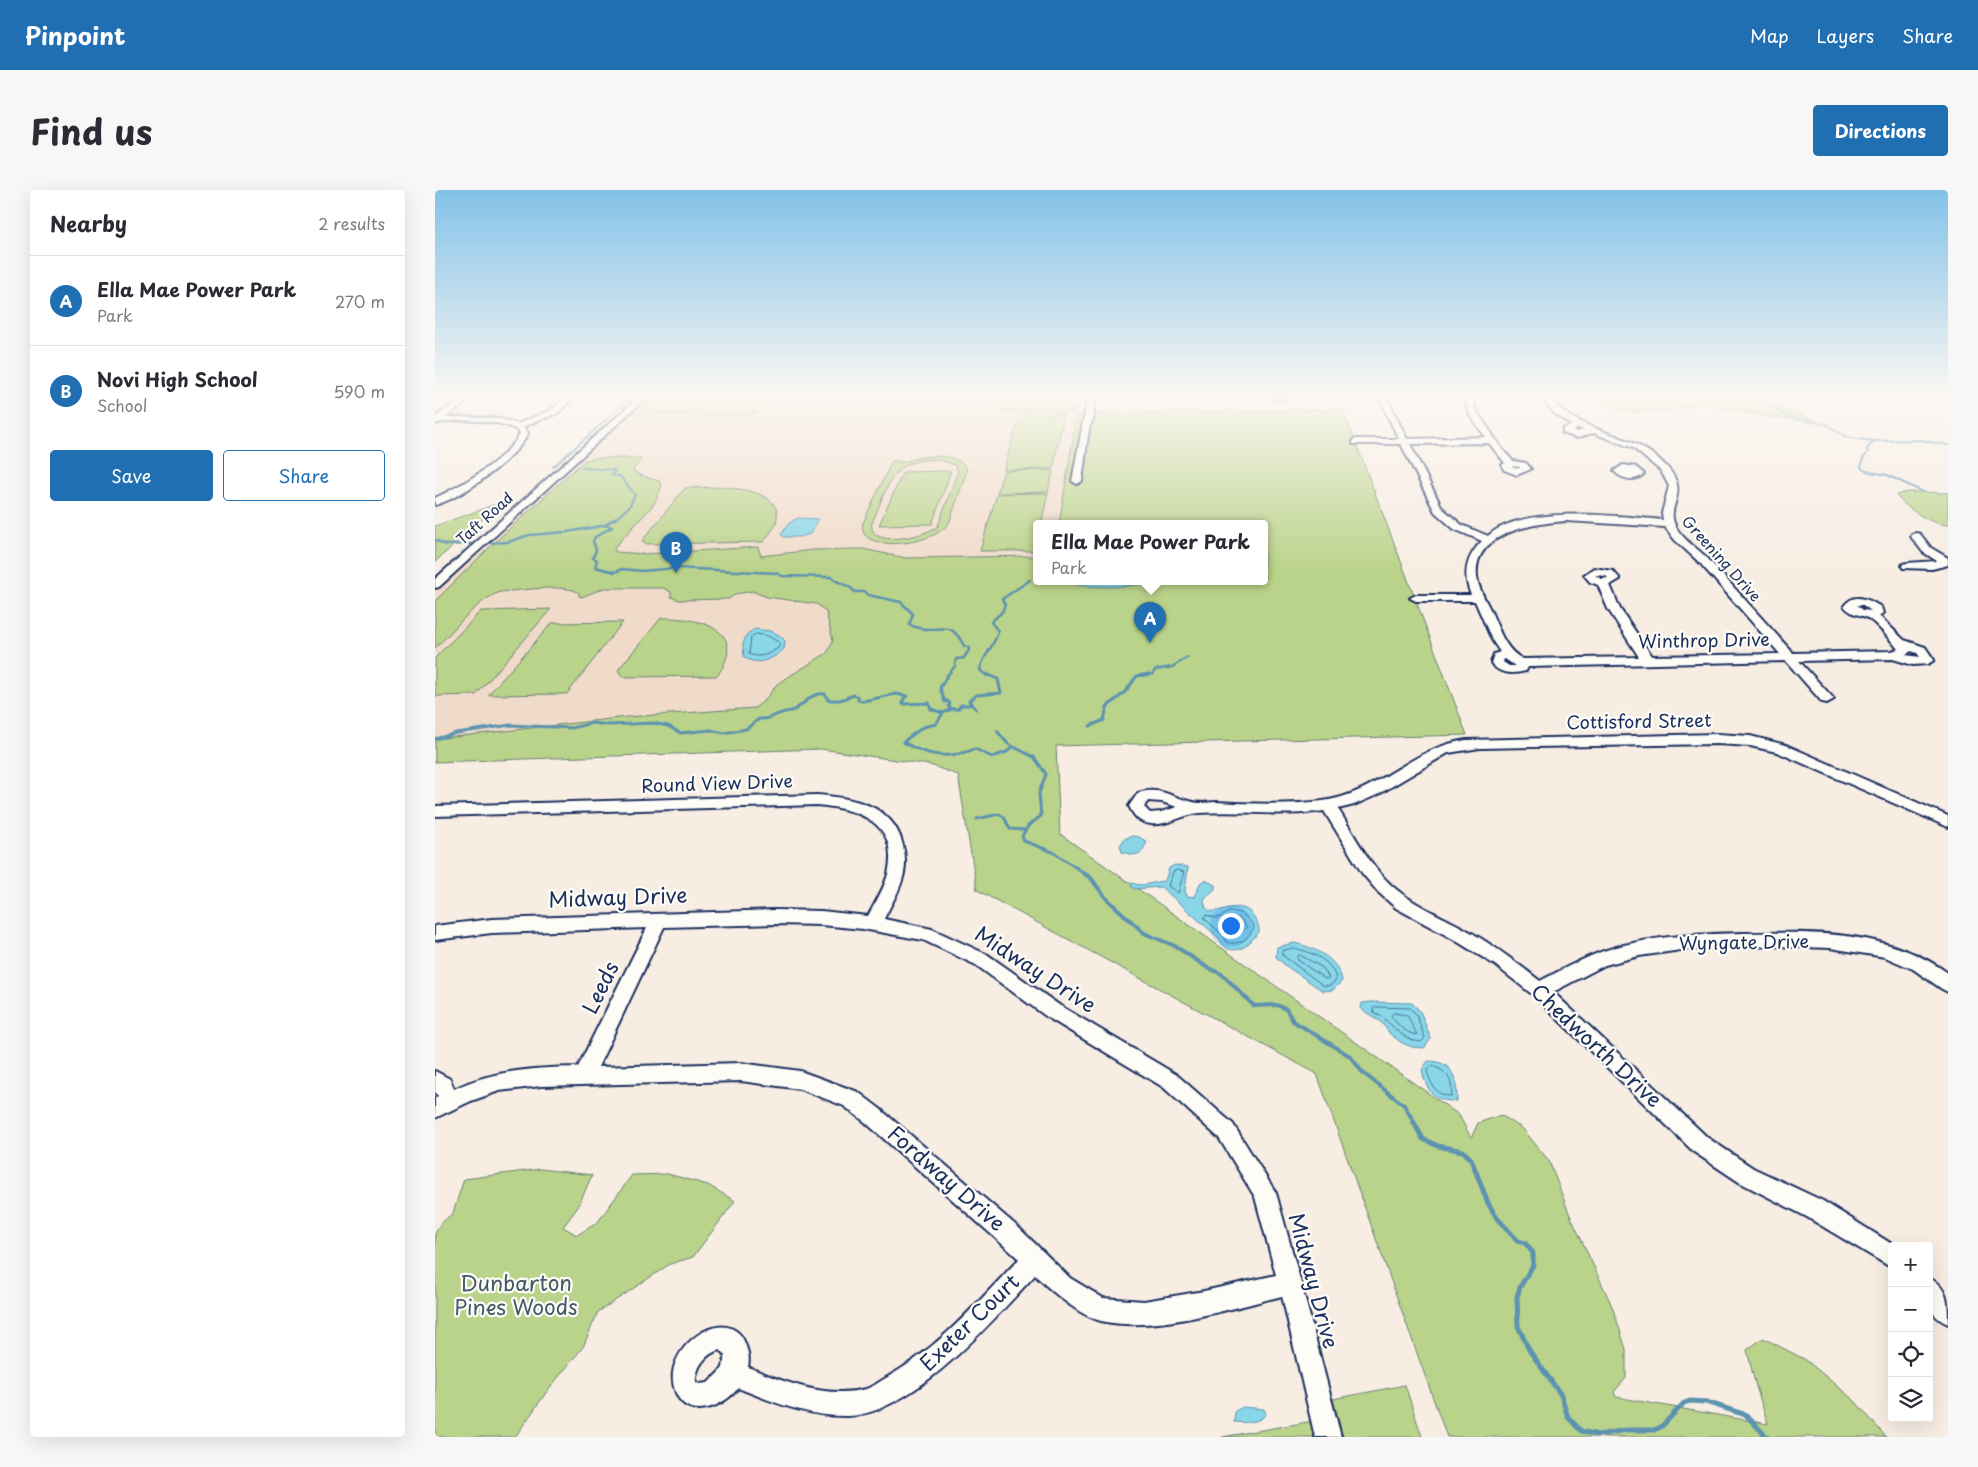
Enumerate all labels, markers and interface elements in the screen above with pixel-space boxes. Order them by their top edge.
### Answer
text: Pinpoint [25,17,126,53]
text: Map [1750,22,1789,49]
text: Layers [1817,22,1874,49]
text: Share [1902,22,1953,49]
text: Find us [30,104,152,157]
button: Directions [1813,105,1948,156]
text: Nearby [50,207,127,239]
text: 2 results [318,211,385,235]
text: Ella Mae Power Park [97,275,296,303]
text: A [60,289,72,313]
text: 270 m [335,289,385,313]
text: Park [97,303,133,327]
text: Novi High School [97,365,258,393]
text: B [61,379,71,403]
text: 590 m [333,379,385,403]
text: School [97,393,147,417]
button: Save [50,450,213,501]
button: Share [223,450,385,501]
street label: Taft Road [450,486,518,550]
street label: Greening Drive [1677,510,1767,606]
popup [1033,520,1268,585]
text: Ella Mae Power Park [1051,527,1250,555]
pin: B [660,532,692,573]
text: Park [1051,555,1087,579]
pin: A [1134,602,1166,643]
street label: Winthrop Drive [1638,625,1770,654]
street label: Cottisford Street [1566,706,1712,735]
street label: Round View Drive [641,766,793,799]
street label: Midway Drive [548,878,688,914]
your location [1218,913,1244,939]
street label: Midway Drive [969,917,1103,1020]
street label: Wyngate Drive [1679,927,1809,956]
street label: Leeds [573,955,626,1019]
street label: Chedworth Drive [1525,975,1670,1114]
street label: Fordway Drive [881,1117,1013,1238]
street label: Midway Drive [1281,1209,1348,1352]
map controls [1888,1242,1933,1422]
button: + [1888,1242,1933,1287]
park label: Dunbarton Pines Woods [454,1266,578,1322]
street label: Exeter Court [911,1266,1026,1377]
button: − [1888,1287,1933,1332]
button: locate [1888,1332,1933,1377]
button: layers [1888,1377,1933,1422]

